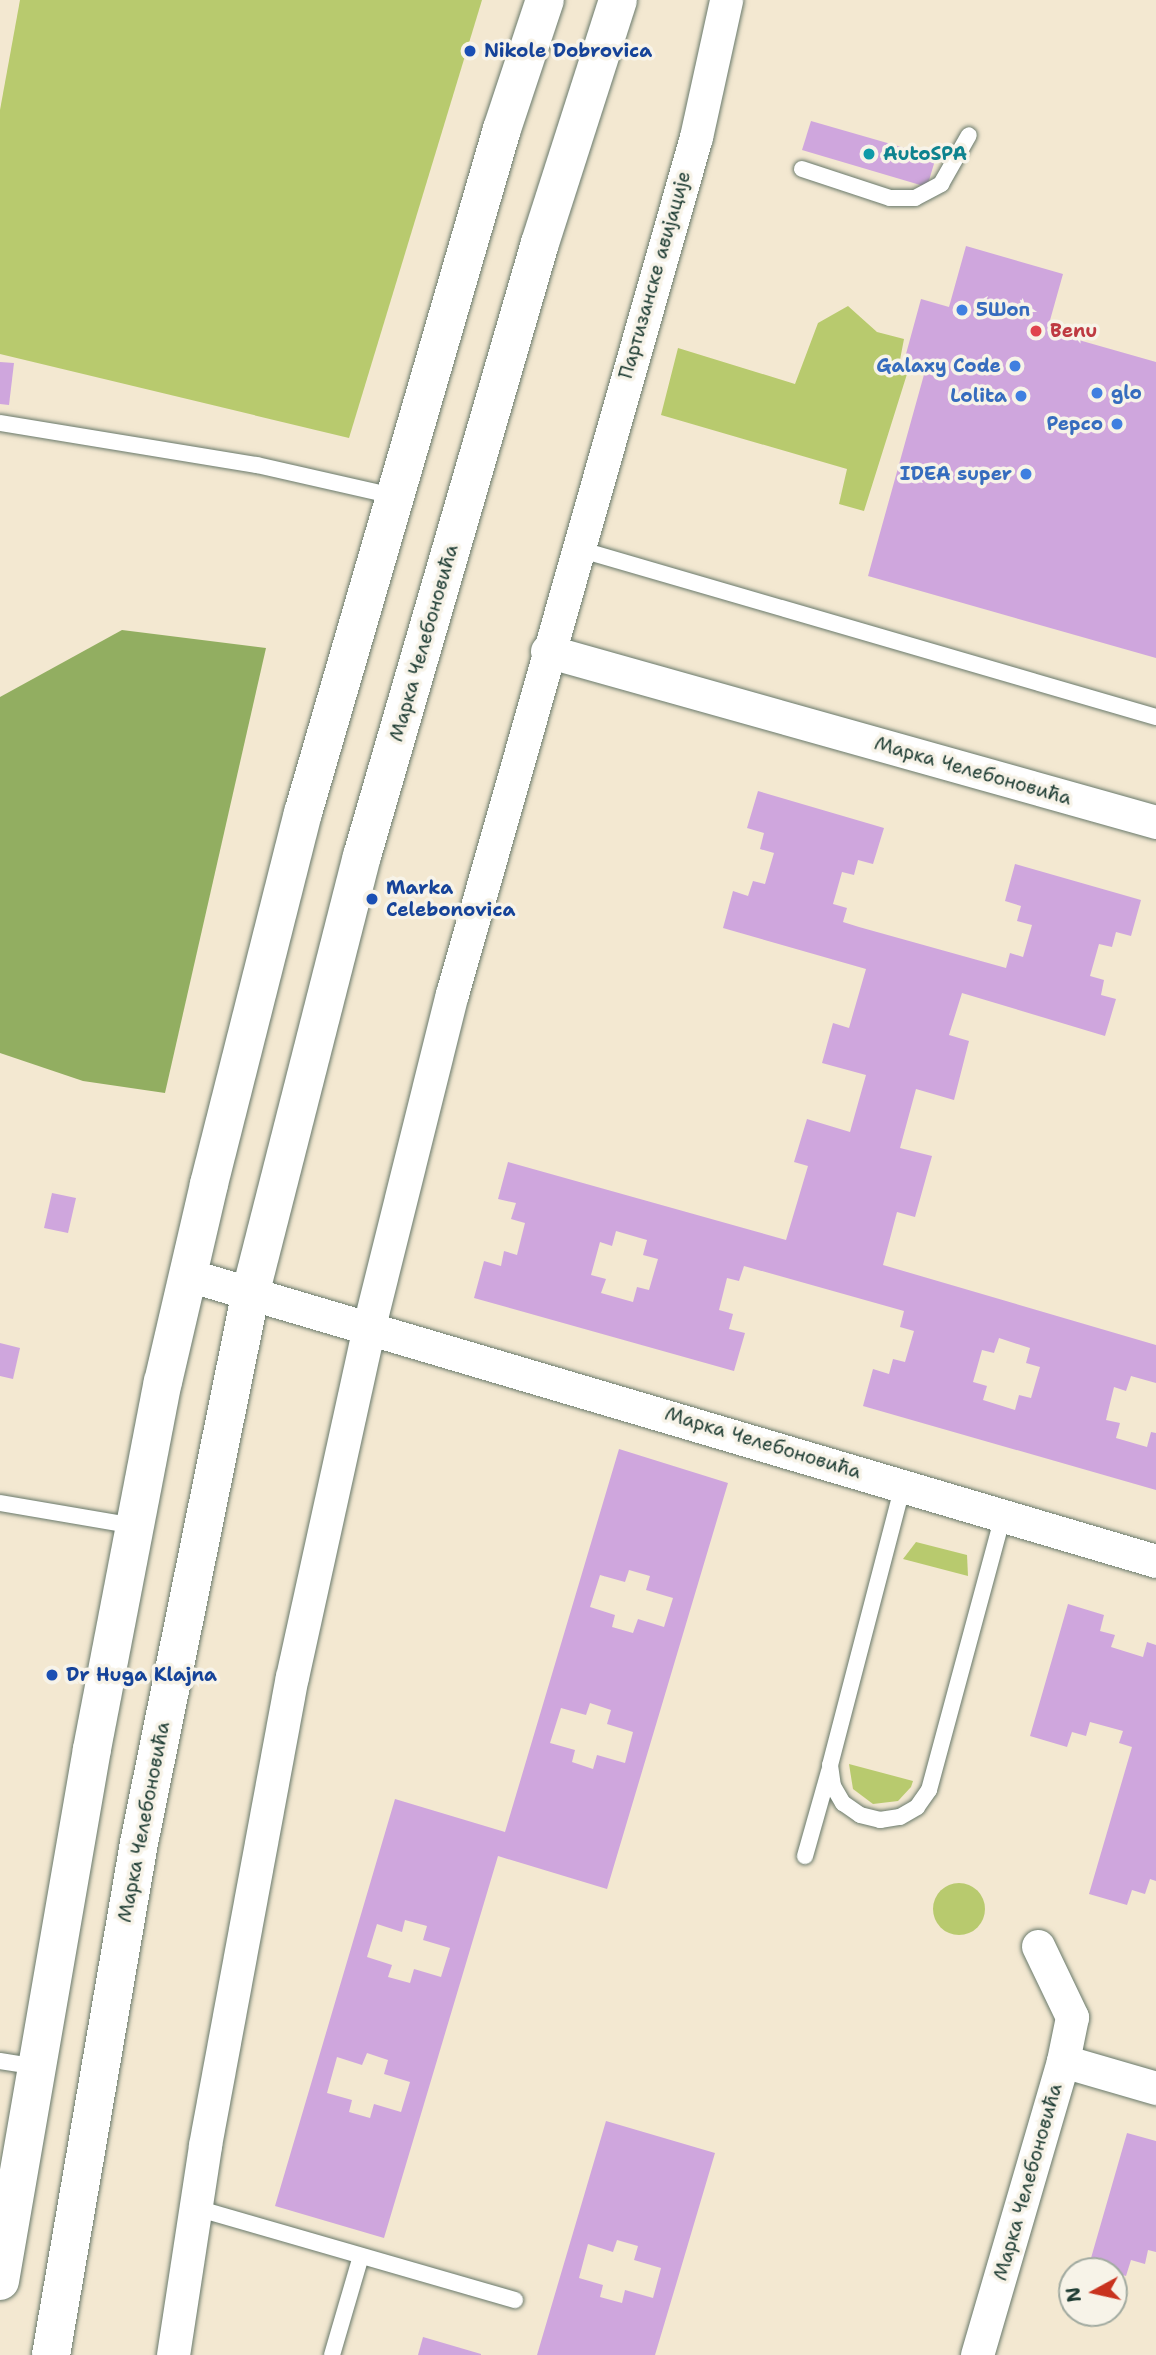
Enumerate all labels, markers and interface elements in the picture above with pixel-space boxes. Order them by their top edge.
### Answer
place label: Nikole Dobrovica [484,40,652,62]
marker: Nikole Dobrovica [462,43,478,59]
place label: AutoSPA [883,143,967,165]
marker: AutoSPA [861,146,877,162]
street label: Партизанске авијације [614,168,696,382]
place label: 5Шоп [976,299,1030,321]
marker: 5Шоп [954,302,970,318]
place label: Benu [1050,320,1097,342]
marker: Benu [1028,323,1044,339]
place label: Galaxy Code [876,355,1001,377]
marker: Galaxy Code [1007,358,1023,374]
place label: glo [1111,382,1142,404]
place label: Lolita [950,385,1007,407]
marker: glo [1089,385,1105,401]
marker: Lolita [1013,388,1029,404]
place label: Pepco [1046,413,1103,435]
marker: Pepco [1109,416,1125,432]
place label: IDEA super [900,463,1012,485]
marker: IDEA super [1018,466,1034,482]
street label: Марка Челебоновића [385,542,463,744]
street label: Марка Челебоновића [872,732,1074,810]
place label: Marka Celebonovica [386,877,515,921]
marker: Marka Celebonovica [364,891,380,907]
street label: Марка Челебоновића [662,1402,864,1484]
place label: Dr Huga Klajna [66,1664,217,1686]
marker: Dr Huga Klajna [44,1667,60,1683]
street label: Марка Челебоновића [113,1720,175,1924]
street label: Марка Челебоновића [989,2081,1067,2283]
north arrow [1058,2257,1128,2327]
text: N [1060,2286,1087,2304]

